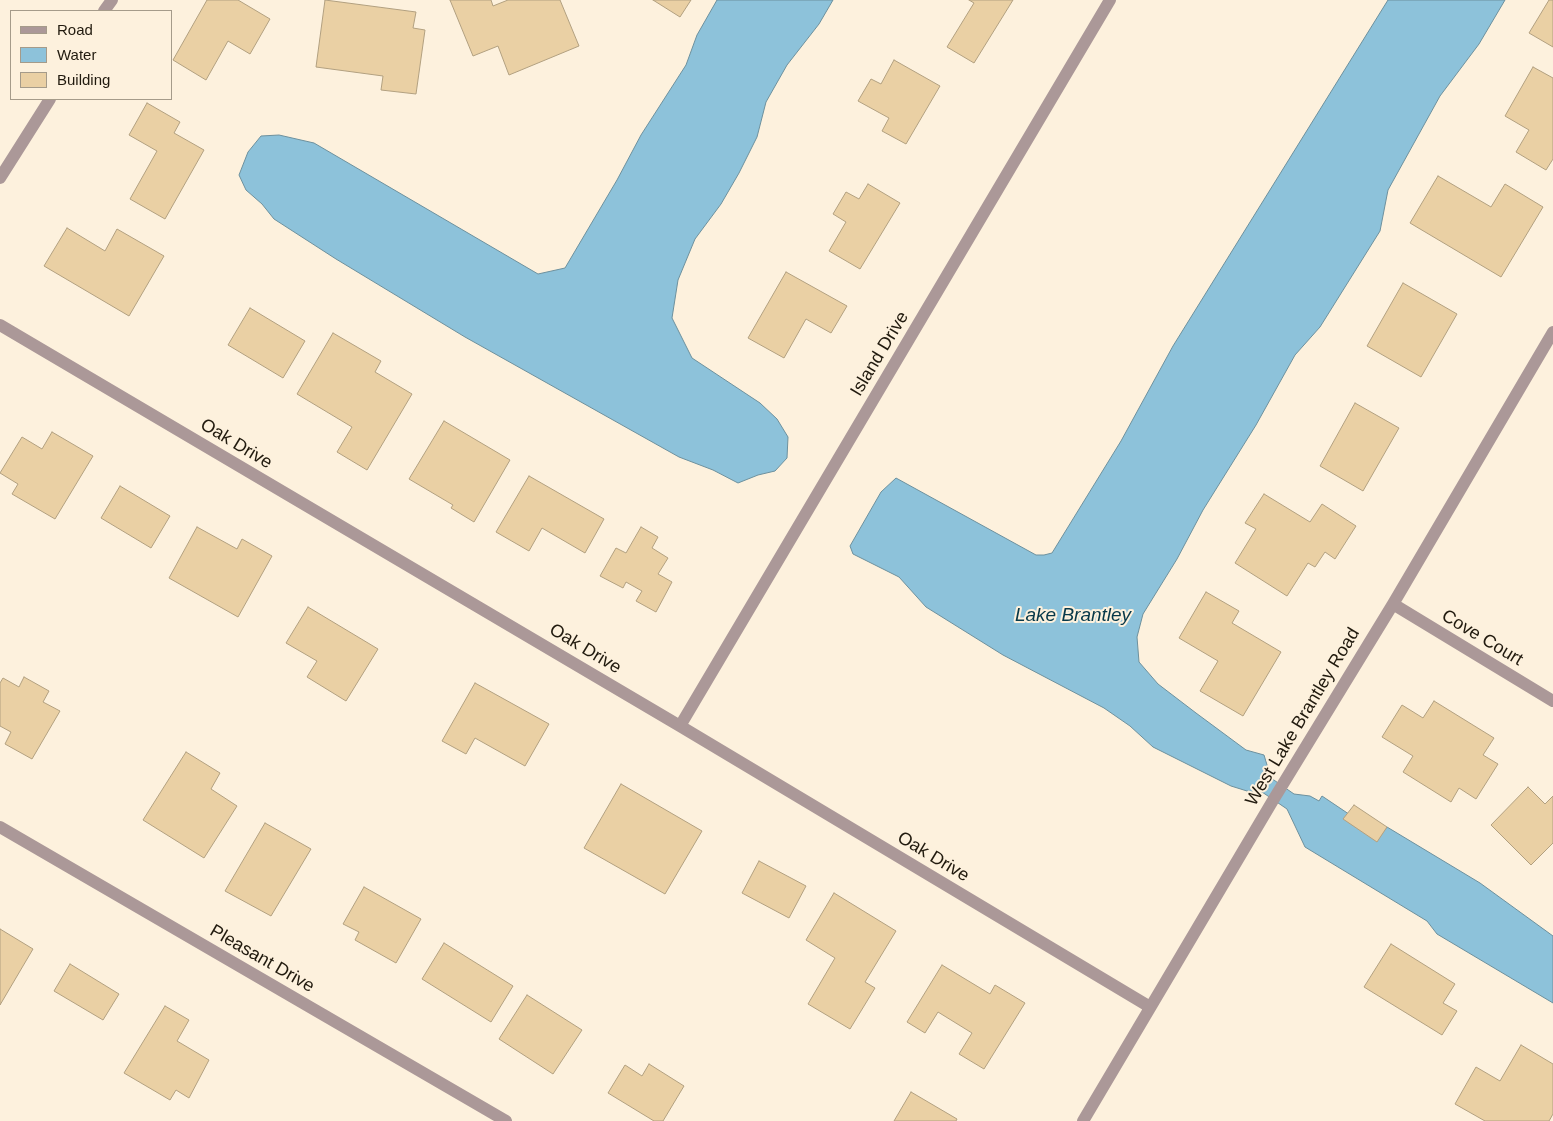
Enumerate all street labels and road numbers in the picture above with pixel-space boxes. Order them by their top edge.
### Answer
street label: Island Drive [846,308,914,400]
street label: Oak Drive [196,414,276,474]
street label: Cove Court [1437,605,1527,671]
street label: Oak Drive [545,619,625,679]
street label: West Lake Brantley Road [1241,624,1365,810]
street label: Oak Drive [893,827,973,887]
street label: Pleasant Drive [206,920,318,998]

